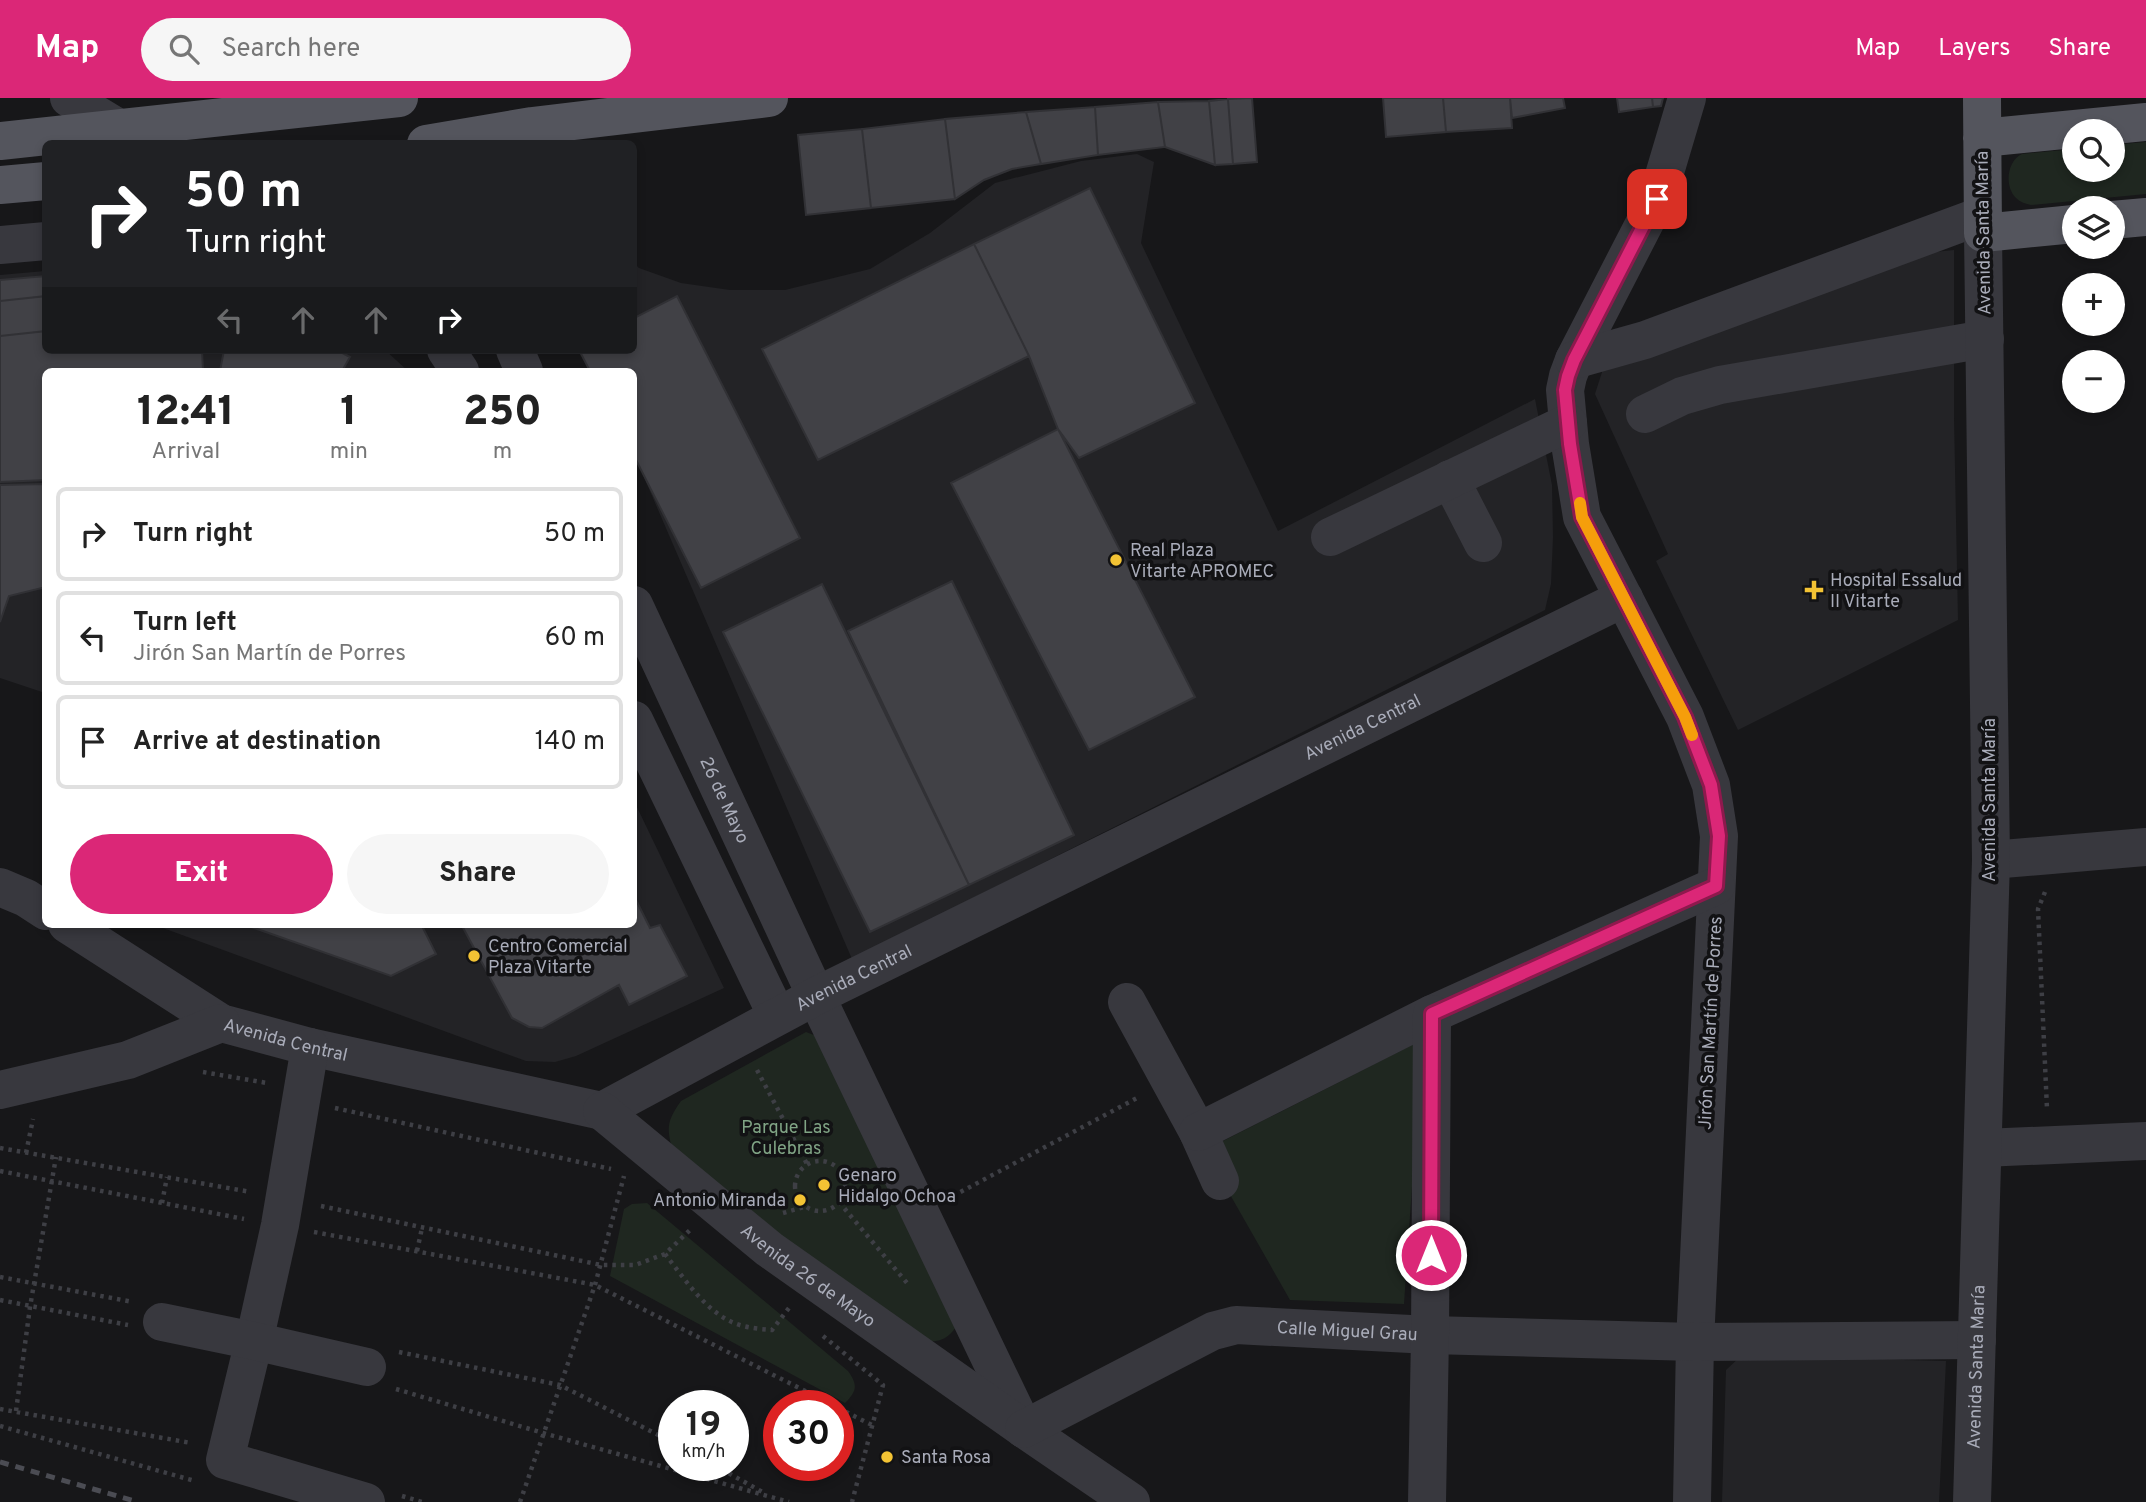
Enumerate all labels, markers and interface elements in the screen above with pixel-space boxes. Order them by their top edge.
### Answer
search box [141,18,631,81]
text: Map [35,28,99,70]
icon: search [165,30,203,68]
text: Search here [221,33,360,66]
text: Map [1855,34,1900,64]
text: Layers [1938,34,2010,64]
text: Share [2048,34,2111,64]
map controls [2062,119,2125,413]
button: search [2062,119,2125,182]
street label: Avenida Santa María [1972,151,1997,315]
text: 50 m [185,163,302,225]
icon: right [70,168,161,259]
pin [1627,169,1687,229]
icon: arrive [1638,180,1676,218]
button: layers [2062,196,2125,259]
text: Turn right [185,224,327,264]
button: + [2062,273,2125,336]
icon: left [211,301,249,339]
icon: ahead [284,301,322,339]
icon: ahead [357,301,395,339]
icon: right [430,301,468,339]
button: − [2062,350,2125,413]
text: 12:41 [137,387,235,440]
text: 1 [340,387,357,440]
text: 250 [463,387,542,440]
text: Arrival [152,438,220,467]
text: min [330,438,368,467]
text: m [493,438,512,467]
icon: right [74,515,112,553]
text: Turn right [133,518,253,551]
text: 50 m [544,518,605,551]
place label: Real Plaza Vitarte APROMEC [1130,540,1274,584]
marker: Real Plaza Vitarte APROMEC [1108,552,1124,568]
place label: Hospital Essalud II Vitarte [1830,570,1962,614]
marker: Hospital Essalud II Vitarte [1804,580,1824,600]
text: Turn left [133,607,237,640]
icon: left [74,619,112,657]
text: 60 m [545,622,605,655]
text: Jirón San Martín de Porres [133,640,406,669]
street label: Avenida Central [1301,690,1425,767]
street label: Avenida Santa María [1979,718,2002,882]
icon: arrive [74,723,112,761]
text: Arrive at destination [133,726,381,759]
text: 140 m [535,726,605,759]
street label: 26 de Mayo [693,754,753,848]
button: Exit [70,834,333,914]
button: Share [347,834,609,914]
street label: Jirón San Martín de Porres [1694,916,1729,1130]
place label: Centro Comercial Plaza Vitarte [488,936,628,980]
street label: Avenida Central [792,940,916,1018]
marker: Centro Comercial Plaza Vitarte [466,948,482,964]
street label: Avenida Central [221,1014,350,1068]
park label: Parque Las Culebras [741,1117,831,1161]
place label: Genaro Hidalgo Ochoa [838,1165,956,1209]
marker: Genaro Hidalgo Ochoa [816,1177,832,1193]
place label: Antonio Miranda [653,1190,786,1213]
marker: Antonio Miranda [792,1192,808,1208]
position arrow [1394,1218,1468,1292]
street label: Avenida 26 de Mayo [735,1220,880,1334]
street label: Avenida Santa María [1964,1285,1991,1450]
street label: Calle Miguel Grau [1276,1317,1418,1347]
speed limit sign: 30 [763,1390,854,1481]
text: 19 [686,1404,721,1448]
text: km/h [682,1441,725,1464]
place label: Santa Rosa [901,1447,991,1470]
marker: Santa Rosa [879,1449,895,1465]

